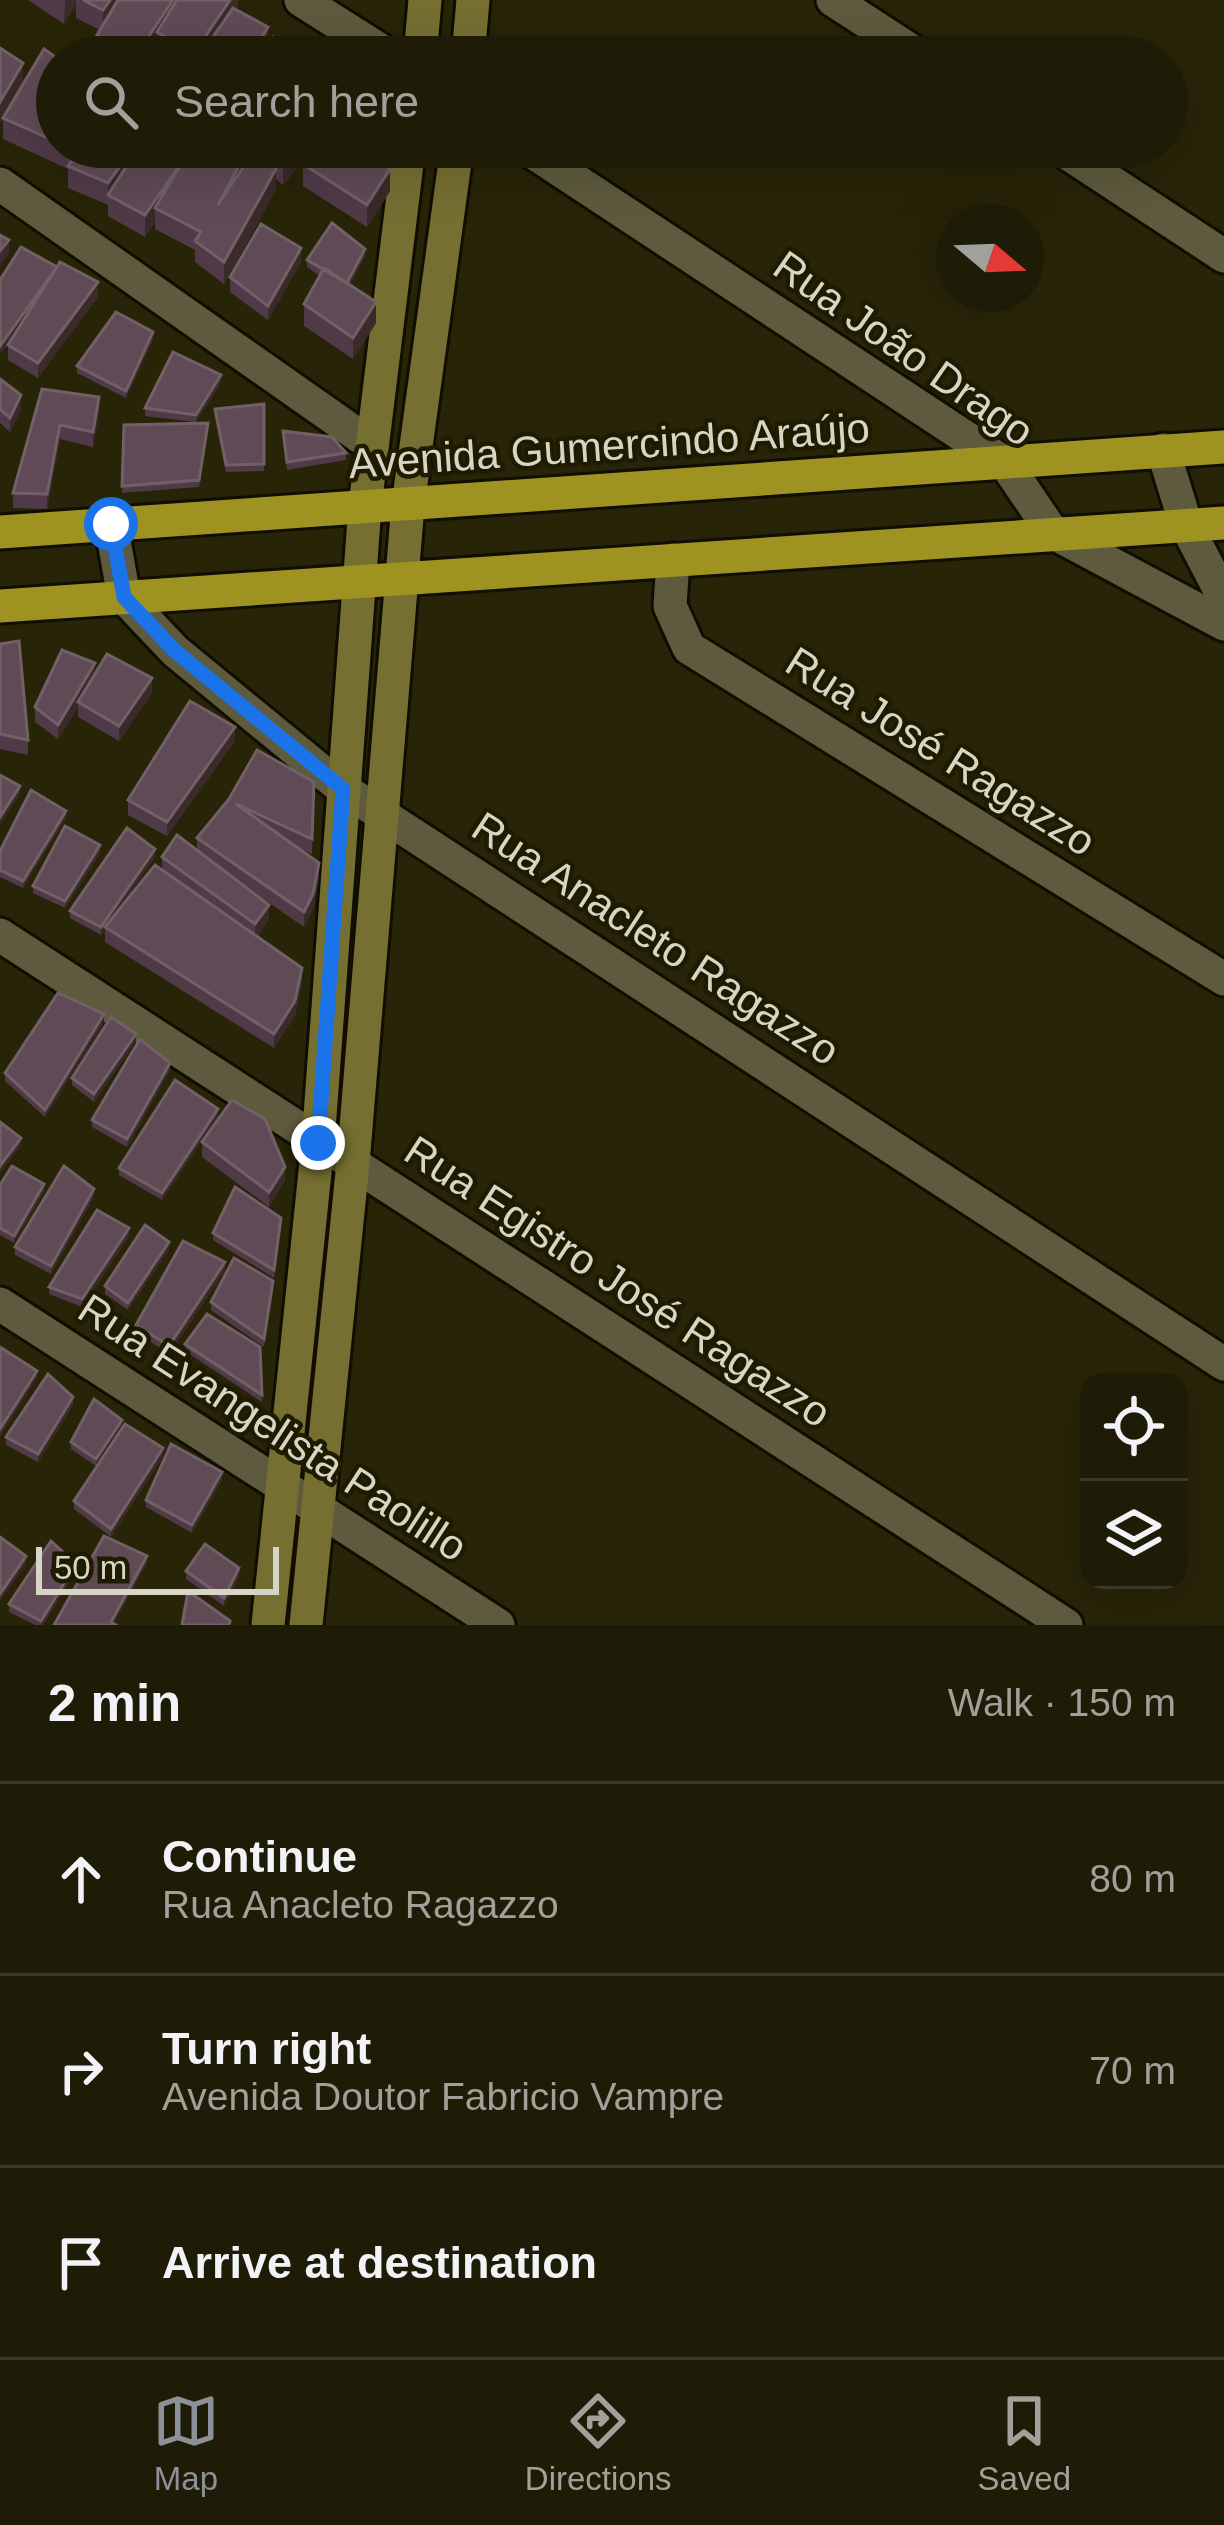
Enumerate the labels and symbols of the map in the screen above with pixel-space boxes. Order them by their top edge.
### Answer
north arrow [936,204,1044,312]
street label: Rua João Drago [765,241,1042,455]
street label: Avenida Gumercindo Araújo [347,404,871,487]
route start [84,497,138,551]
street label: Rua José Ragazzo [778,637,1104,865]
street label: Rua Anacleto Ragazzo [464,802,848,1074]
route end [291,1116,345,1170]
street label: Rua Egistro José Ragazzo [396,1126,839,1437]
street label: Rua Evangelista Paolillo [70,1284,475,1570]
scale bar [36,1541,279,1594]

